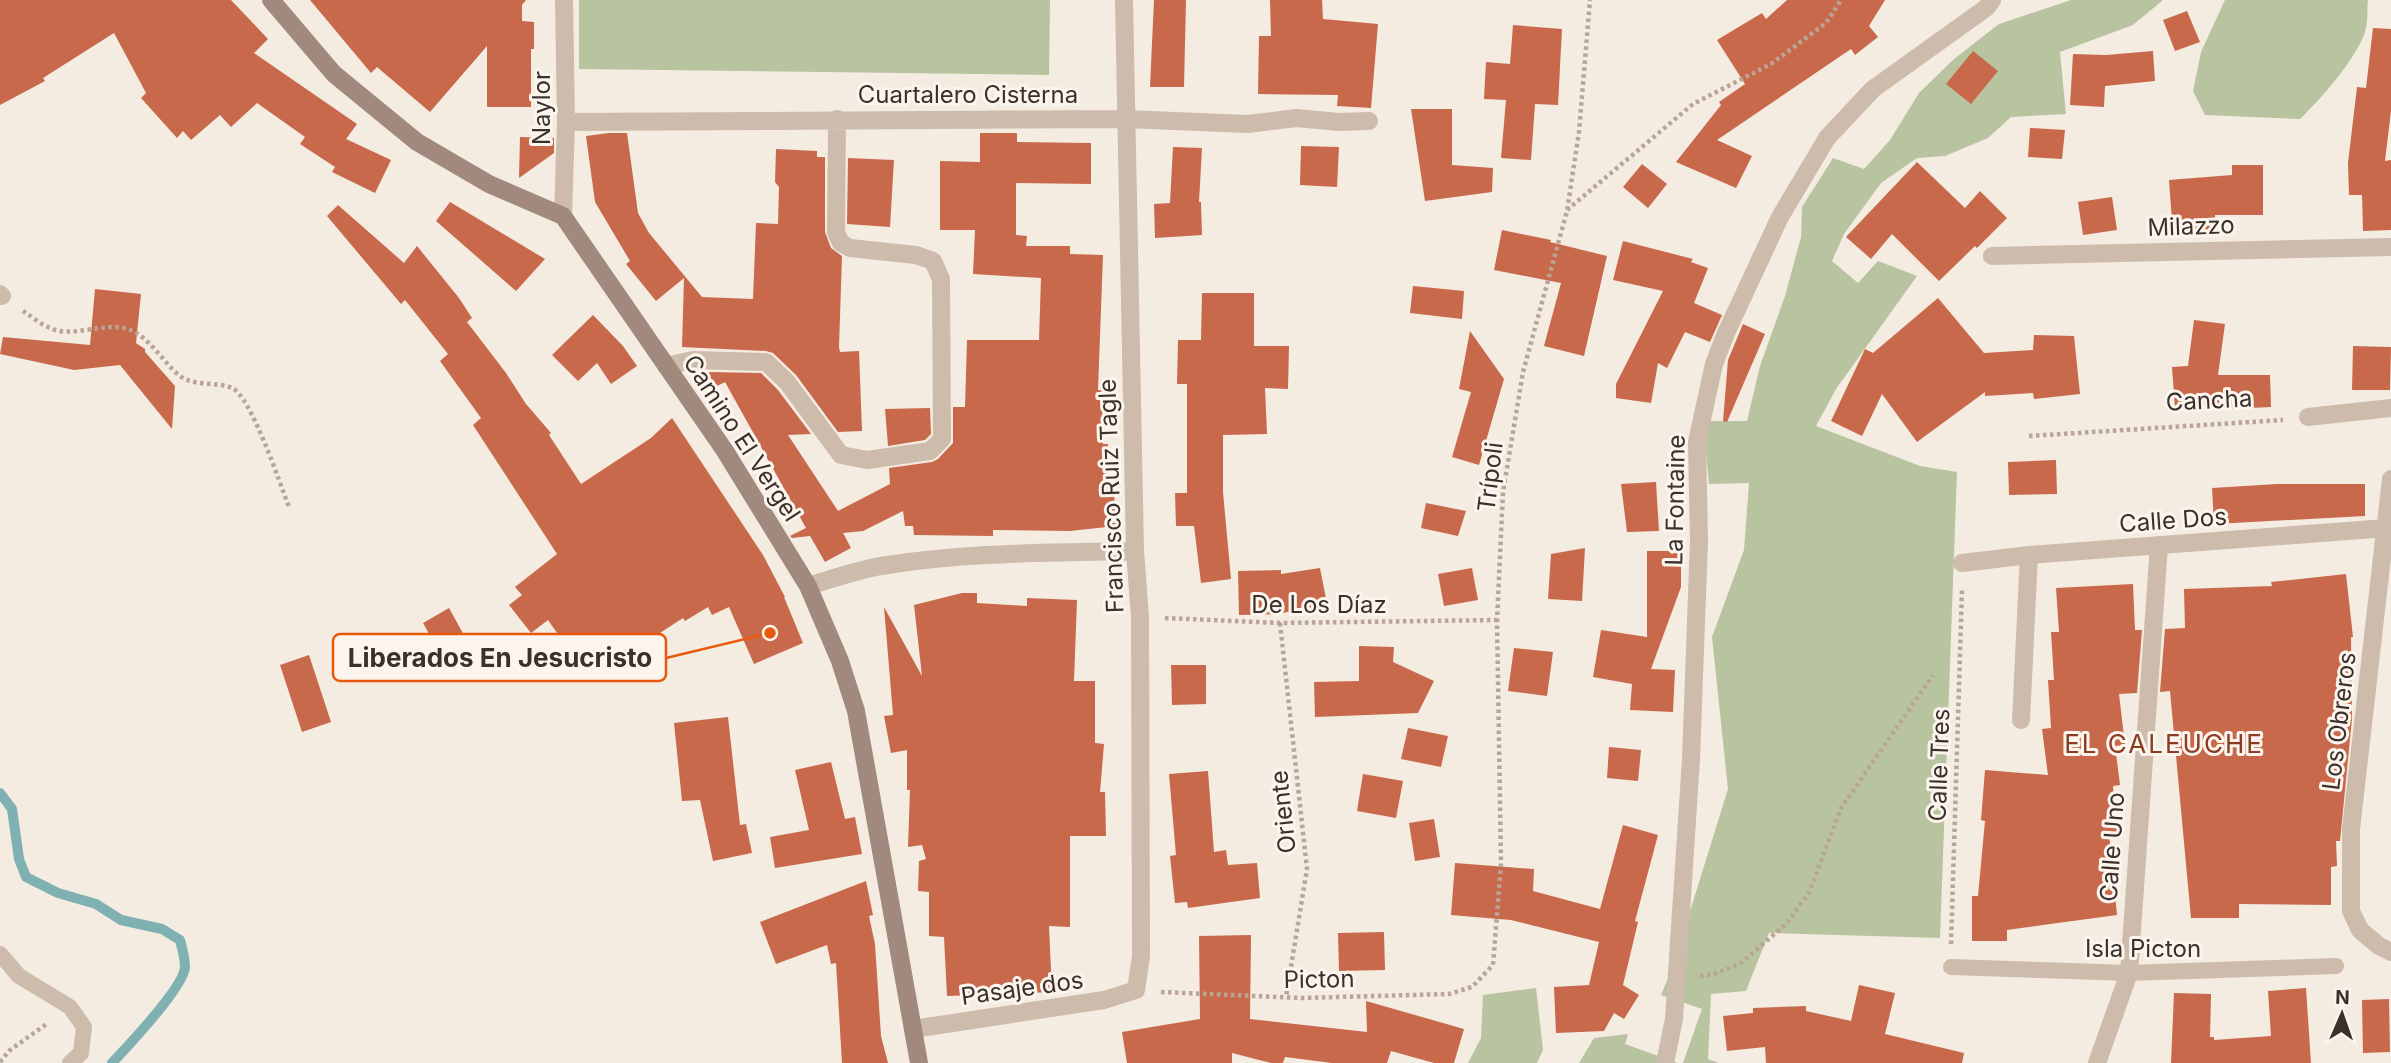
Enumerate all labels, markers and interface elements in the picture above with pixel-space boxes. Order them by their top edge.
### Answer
street label: Naylor [527,71,556,145]
street label: Cuartalero Cisterna [858,80,1078,109]
street label: Milazzo [2147,210,2235,242]
street label: Camino El Vergel [677,349,807,527]
street label: Francisco Ruiz Tagle [1092,378,1130,614]
street label: Cancha [2165,383,2253,417]
street label: La Fontaine [1659,434,1691,566]
street label: Trípoli [1471,440,1509,514]
street label: Calle Dos [2118,502,2228,538]
street label: De Los Díaz [1251,590,1387,619]
callout: Liberados En Jesucristo [333,634,666,681]
text: Liberados En Jesucristo [348,642,652,673]
street label: Los Obreros [2316,650,2362,792]
street label: Calle Tres [1923,708,1955,822]
district label: EL CALEUCHE [2064,728,2264,759]
street label: Oriente [1264,769,1302,855]
street label: Calle Uno [2094,791,2130,903]
street label: Isla Picton [2085,934,2201,963]
street label: Picton [1283,964,1355,994]
street label: Pasaje dos [959,965,1085,1011]
north arrow [2307,979,2377,1049]
text: N [2335,986,2350,1009]

